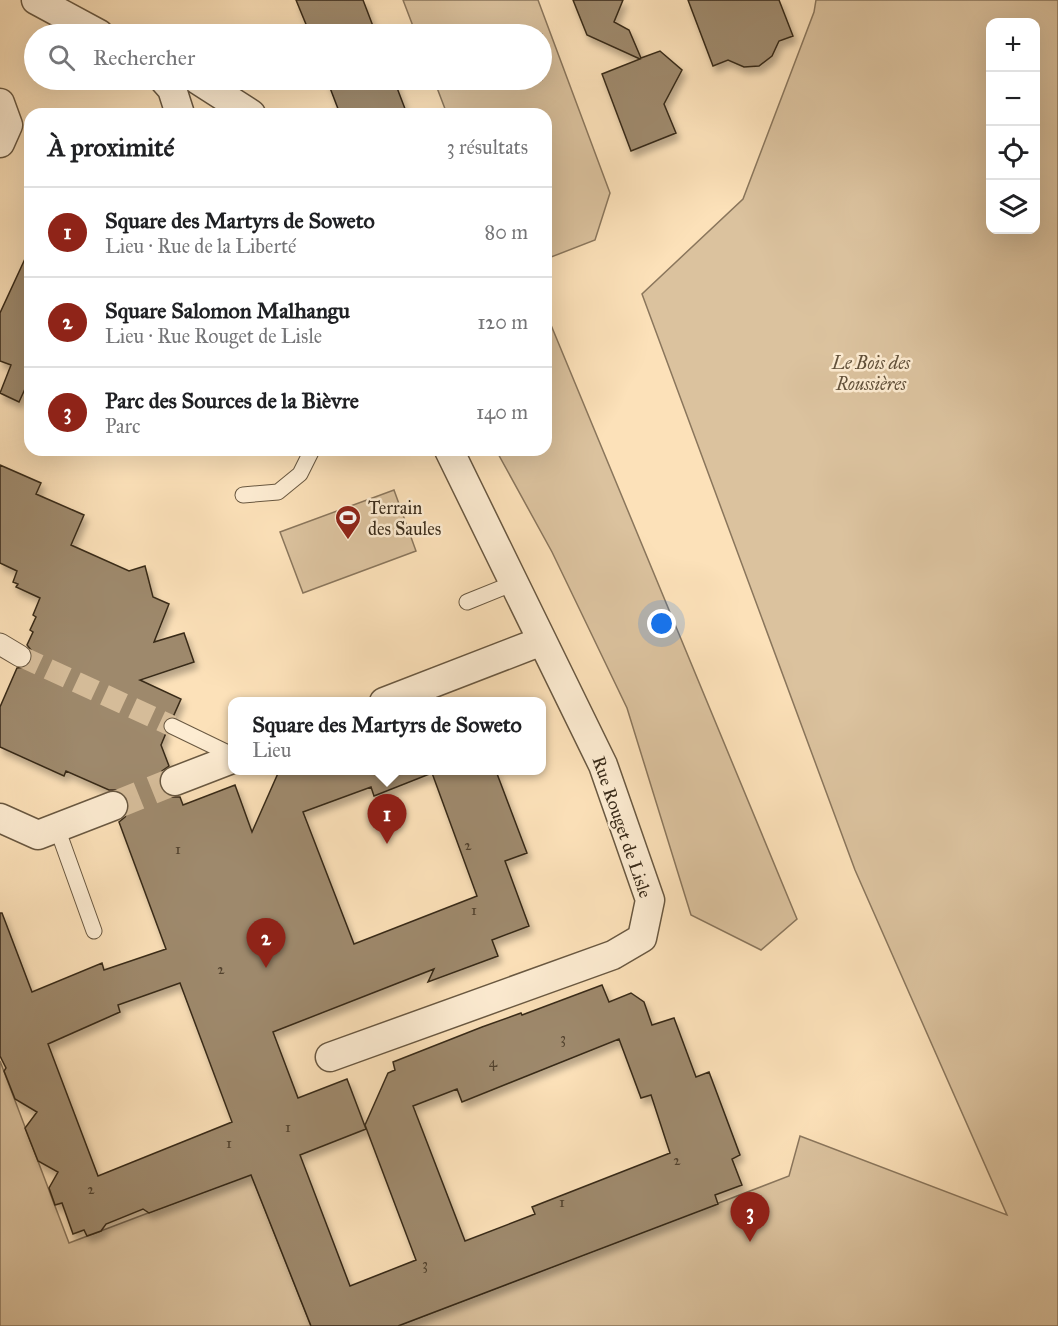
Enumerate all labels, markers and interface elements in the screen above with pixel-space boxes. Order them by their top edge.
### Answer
map controls [986,18,1040,234]
button: + [986,18,1040,72]
search box [24,24,552,90]
icon: search [45,41,78,74]
text: Rechercher [93,44,195,71]
button: − [986,72,1040,126]
button: locate [986,126,1040,180]
text: À proximité [48,131,174,163]
text: 3 résultats [447,135,528,159]
button: layers [986,180,1040,234]
text: Square des Martyrs de Soweto [105,207,375,234]
text: 1 [64,220,71,244]
text: 80 m [485,220,528,244]
text: Lieu · Rue de la Liberté [105,234,296,258]
text: Square Salomon Malhangu [105,297,350,324]
text: 2 [63,310,72,334]
text: 120 m [477,310,528,334]
text: Lieu · Rue Rouget de Lisle [105,324,322,348]
park label: Le Bois des Roussières [831,352,911,395]
text: Parc des Sources de la Bièvre [105,387,359,414]
text: 3 [64,400,72,424]
text: 140 m [476,400,528,424]
text: Parc [105,414,140,438]
place label: Terrain des Saules [368,497,441,540]
sports icon: Terrain des Saules [333,503,363,541]
your location [647,609,676,638]
popup [228,697,546,775]
text: Square des Martyrs de Soweto [252,711,522,738]
text: Lieu [252,738,291,762]
street label: Rue Rouget de Lisle [586,753,657,901]
pin: 1 [368,794,406,844]
house number: 2 [464,836,472,854]
house number: 1 [175,840,181,858]
house number: 1 [471,901,477,919]
pin: 2 [246,918,286,968]
house number: 2 [217,960,225,978]
house number: 3 [560,1029,566,1047]
house number: 4 [489,1053,498,1071]
house number: 1 [285,1118,291,1136]
house number: 1 [226,1134,232,1152]
house number: 2 [673,1151,681,1169]
house number: 2 [87,1180,95,1198]
pin: 3 [730,1192,770,1242]
house number: 1 [559,1193,565,1211]
house number: 3 [422,1255,428,1273]

